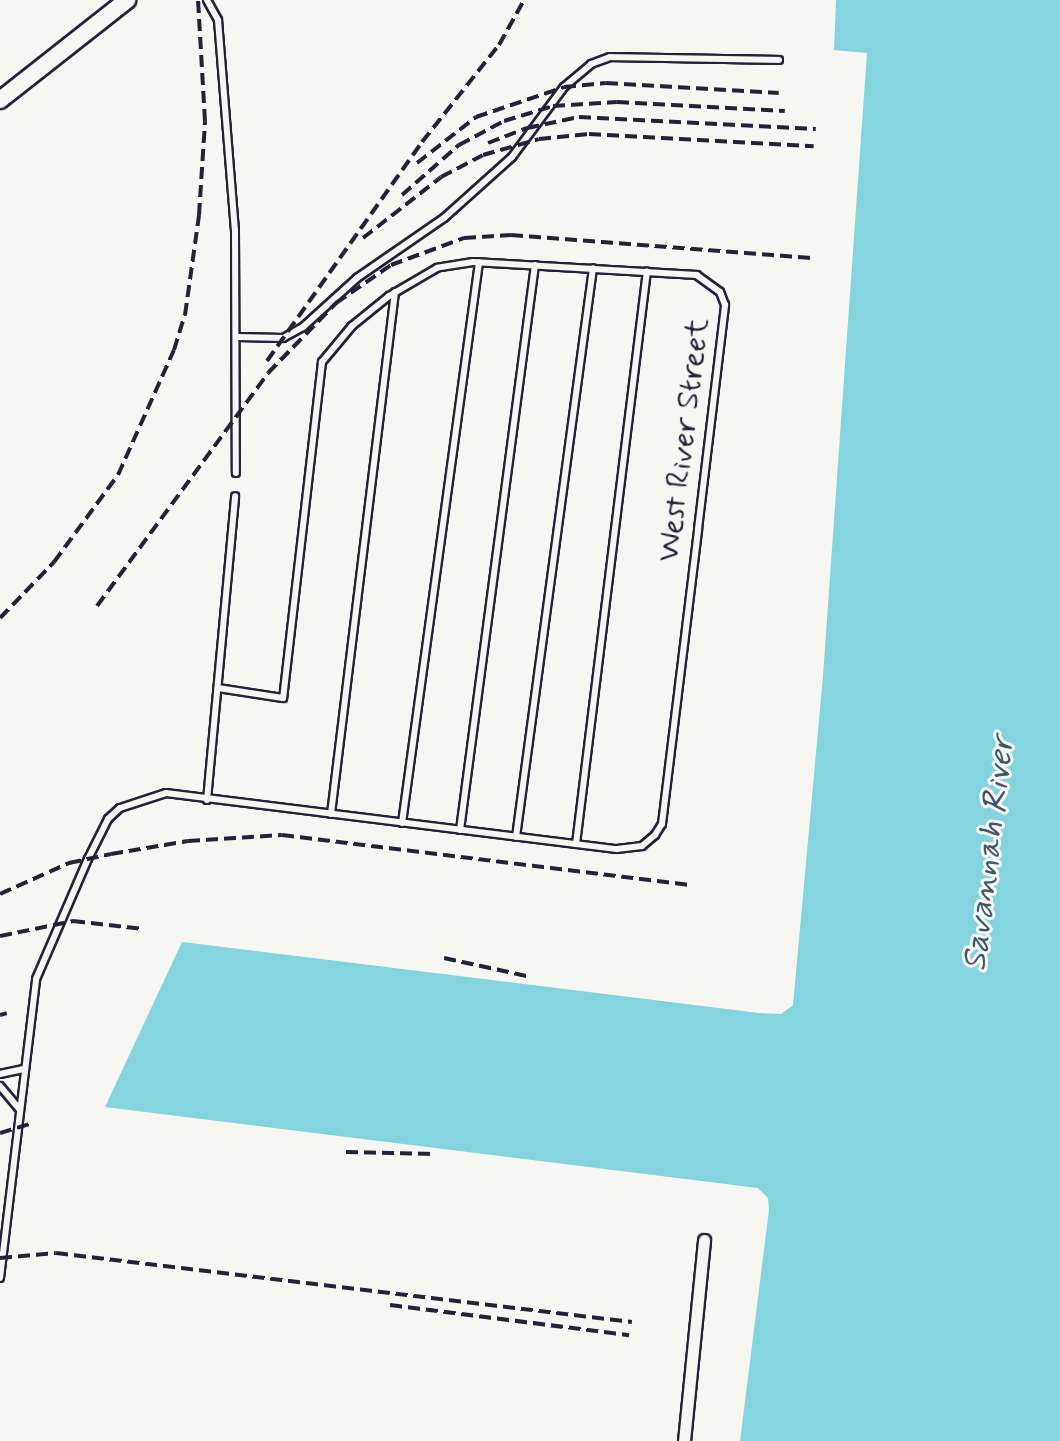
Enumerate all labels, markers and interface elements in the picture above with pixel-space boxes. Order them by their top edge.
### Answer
street label: West River Street [650,316,718,564]
water label: Savannah River [954,735,1024,973]

